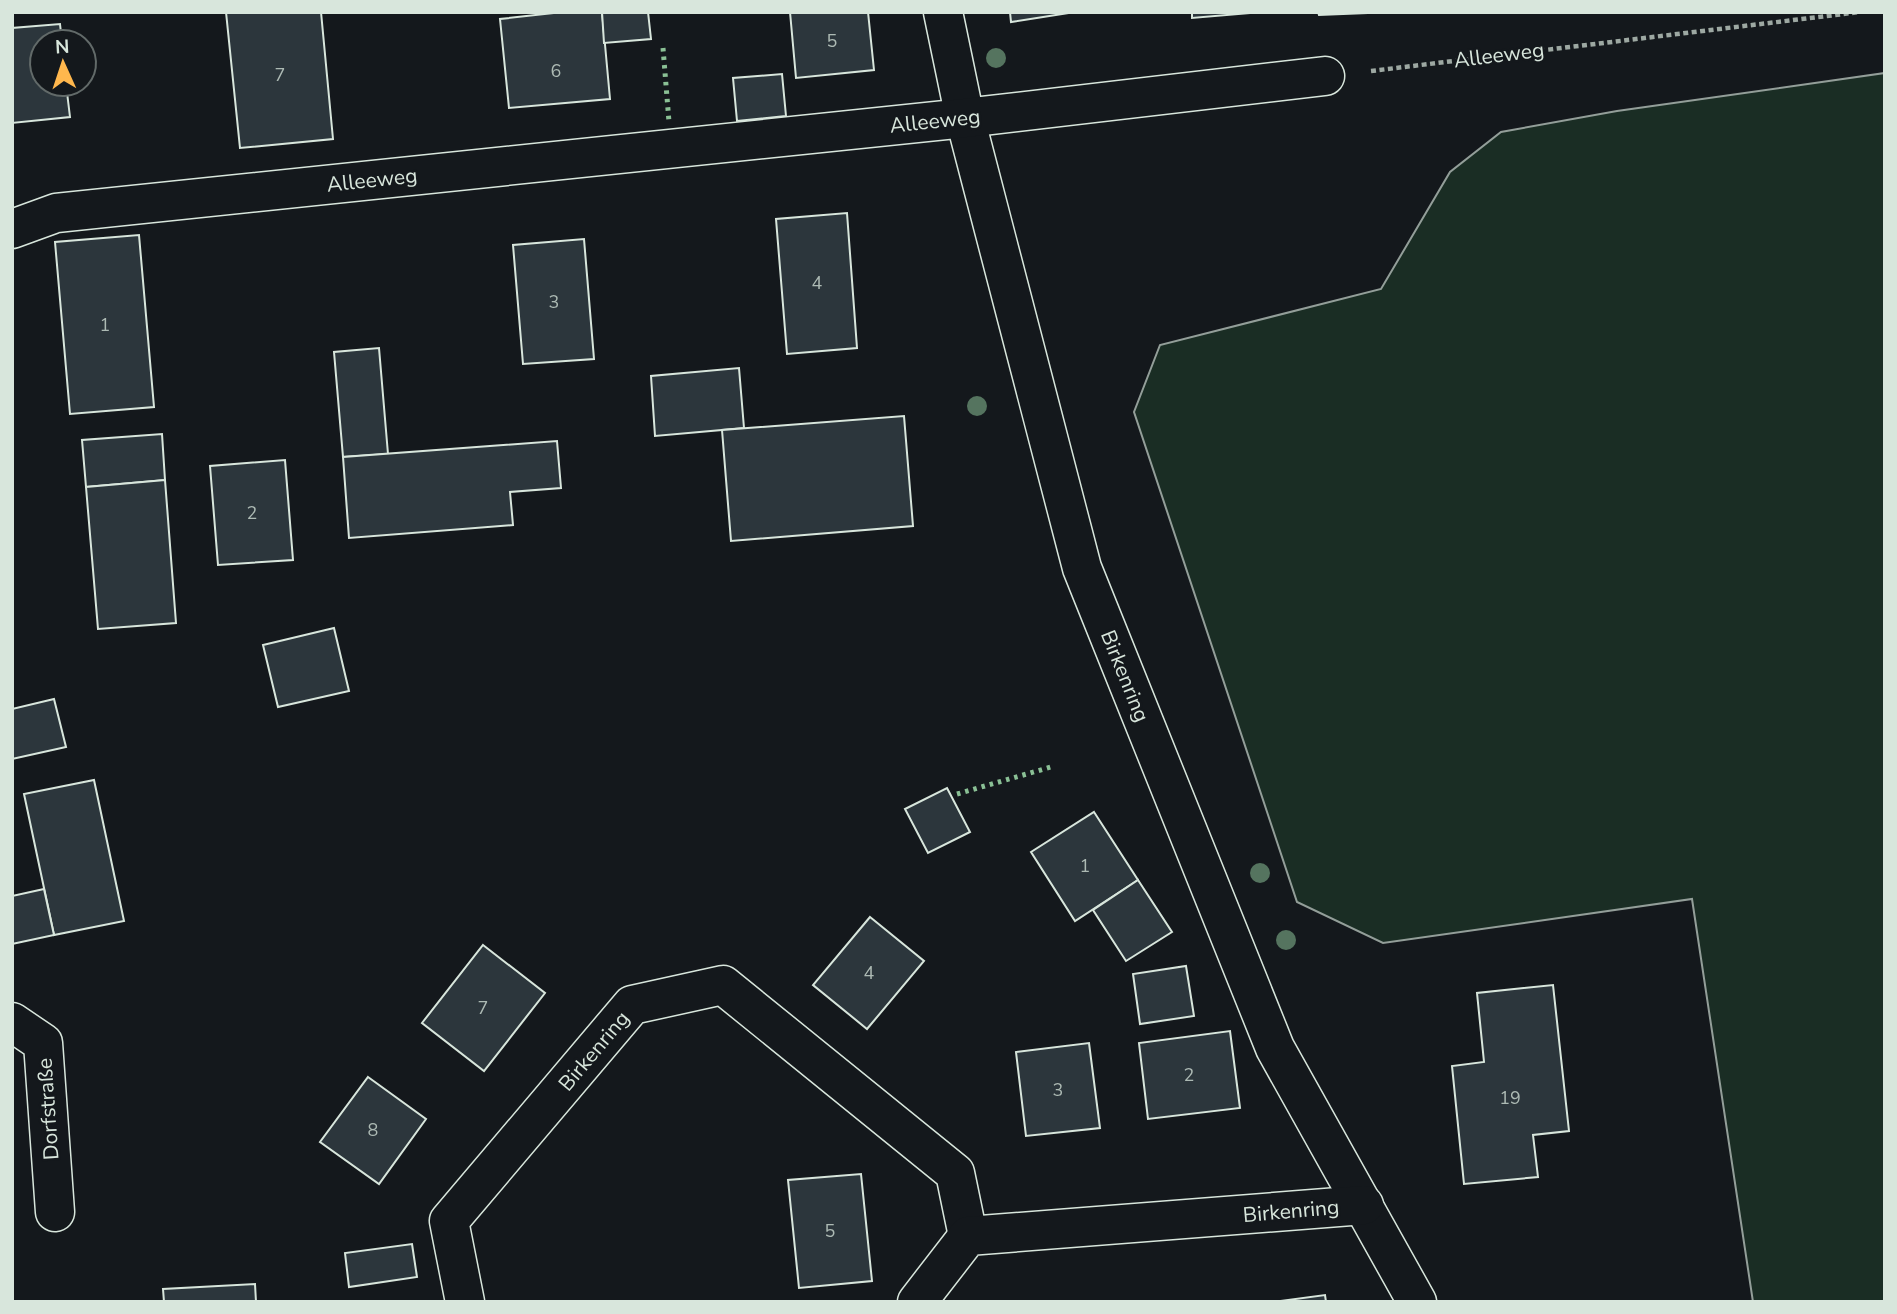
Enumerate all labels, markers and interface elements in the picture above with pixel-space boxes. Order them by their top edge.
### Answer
north arrow [28,28,98,98]
house number: 5 [827,29,837,53]
text: N [54,34,70,60]
street label: Alleeweg [1452,36,1546,74]
house number: 6 [551,59,561,83]
house number: 7 [275,63,285,87]
street label: Alleeweg [888,102,982,140]
street label: Alleeweg [325,161,419,199]
house number: 4 [812,271,823,295]
house number: 3 [549,290,559,314]
house number: 1 [100,313,110,337]
house number: 2 [247,501,257,525]
street label: Birkenring [1094,626,1156,726]
house number: 1 [1080,854,1090,878]
house number: 4 [864,961,875,985]
house number: 7 [478,996,488,1020]
street label: Birkenring [552,1005,636,1097]
street label: Dorfstraße [30,1057,66,1161]
house number: 2 [1184,1063,1194,1087]
house number: 3 [1053,1078,1063,1102]
house number: 19 [1499,1086,1521,1110]
house number: 8 [368,1118,378,1142]
street label: Birkenring [1242,1193,1340,1229]
house number: 5 [825,1219,835,1243]

